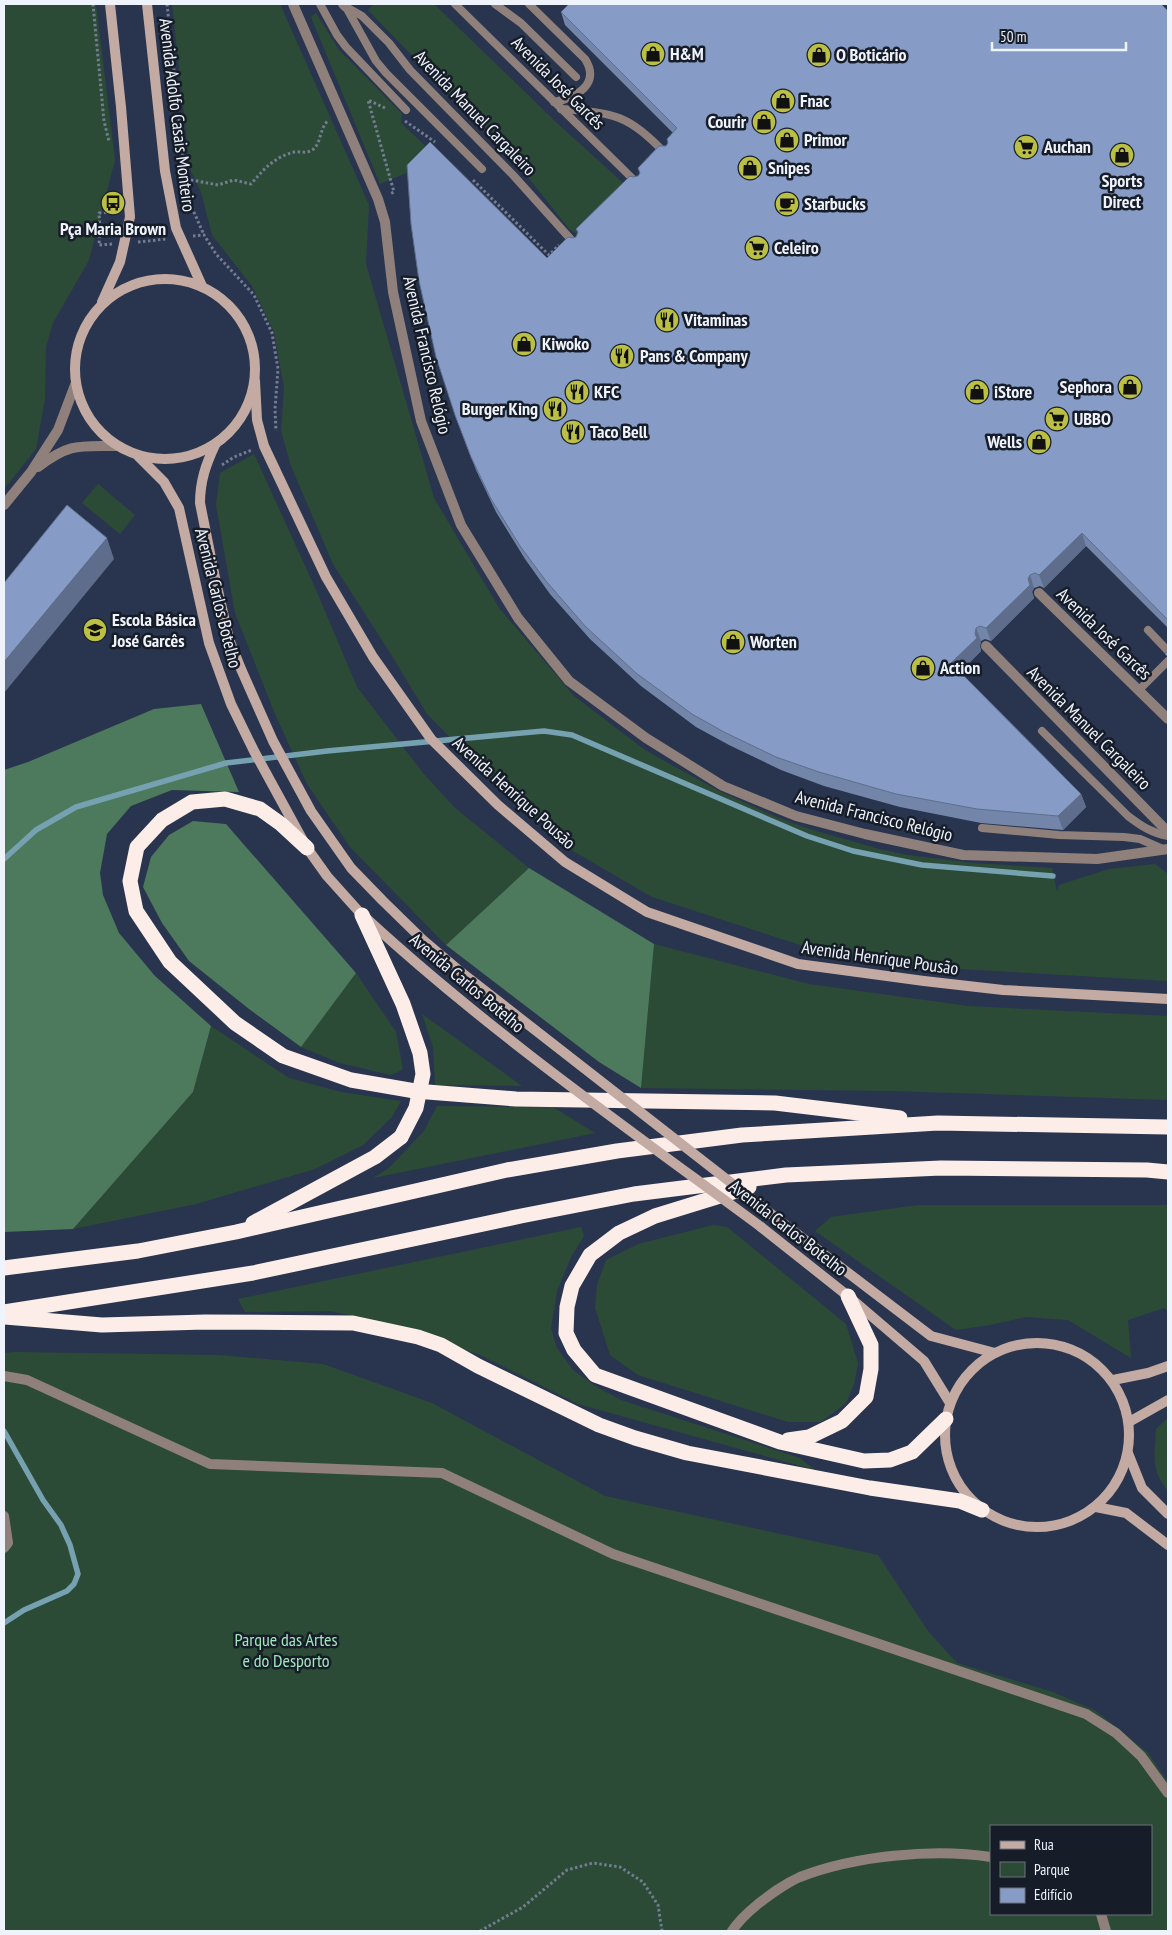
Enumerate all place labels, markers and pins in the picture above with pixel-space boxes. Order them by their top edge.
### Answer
shop icon: H&M [640,41,666,67]
place label: H&M [670,42,704,65]
shop icon: O Boticário [806,42,832,68]
place label: O Boticário [836,43,907,66]
shop icon: Fnac [770,88,796,114]
place label: Fnac [800,89,830,112]
shop icon: Courir [751,109,777,135]
place label: Courir [708,110,747,133]
shop icon: Primor [774,127,800,153]
place label: Primor [804,128,847,151]
supermarket icon: Auchan [1013,134,1039,160]
place label: Auchan [1043,135,1091,158]
shop icon: Sports Direct [1109,142,1135,168]
shop icon: Snipes [737,155,763,181]
place label: Snipes [768,156,810,179]
place label: Sports Direct [1101,169,1143,213]
bus stop icon: Pça Maria Brown [100,190,126,216]
cafe icon: Starbucks [774,191,800,217]
place label: Starbucks [804,192,866,215]
place label: Pça Maria Brown [60,217,166,240]
supermarket icon: Celeiro [744,235,770,261]
place label: Celeiro [774,236,819,259]
restaurant icon: Vitaminas [654,307,680,333]
place label: Vitaminas [683,308,748,331]
shop icon: Kiwoko [511,331,537,357]
place label: Kiwoko [542,332,589,355]
restaurant icon: Pans & Company [609,343,635,369]
place label: Pans & Company [640,344,748,367]
shop icon: Sephora [1117,374,1143,400]
place label: Sephora [1060,375,1112,398]
restaurant icon: KFC [564,379,590,405]
shop icon: iStore [964,379,990,405]
place label: KFC [594,380,619,403]
place label: iStore [994,380,1032,403]
restaurant icon: Burger King [542,396,568,422]
place label: Burger King [462,397,538,420]
supermarket icon: UBBO [1044,406,1070,432]
place label: UBBO [1074,407,1111,430]
restaurant icon: Taco Bell [560,419,586,445]
place label: Taco Bell [590,420,648,443]
shop icon: Wells [1026,429,1052,455]
place label: Wells [986,430,1022,453]
place label: Escola Básica José Garcês [111,608,196,652]
school or university icon: Escola Básica José Garcês [82,617,108,643]
shop icon: Worten [720,629,746,655]
place label: Worten [749,630,797,653]
shop icon: Action [910,655,936,681]
place label: Action [939,656,980,679]

